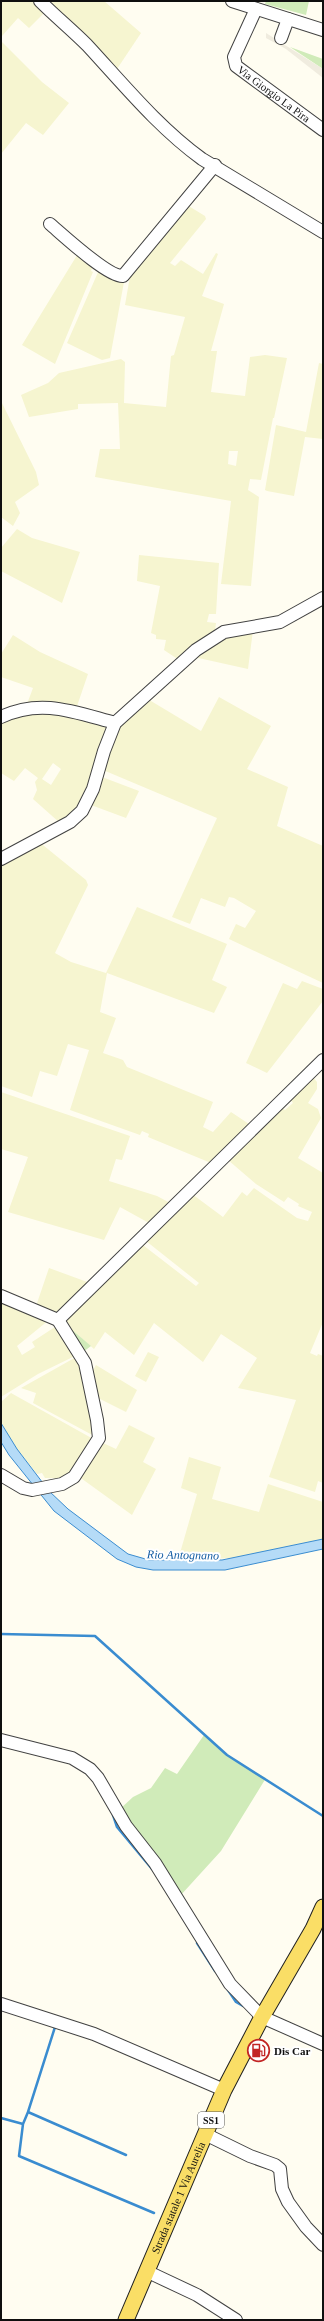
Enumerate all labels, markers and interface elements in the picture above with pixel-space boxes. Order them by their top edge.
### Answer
street label: Via Giorgio La Pira [235,63,312,124]
water label: Rio Antognano [146,1547,219,1563]
fuel station icon: Dis Car [245,2038,271,2064]
place label: Dis Car [274,2045,310,2057]
road number: SS1 [198,2112,224,2128]
street label: Strada statale 1 Via Aurelia [149,2140,207,2255]

